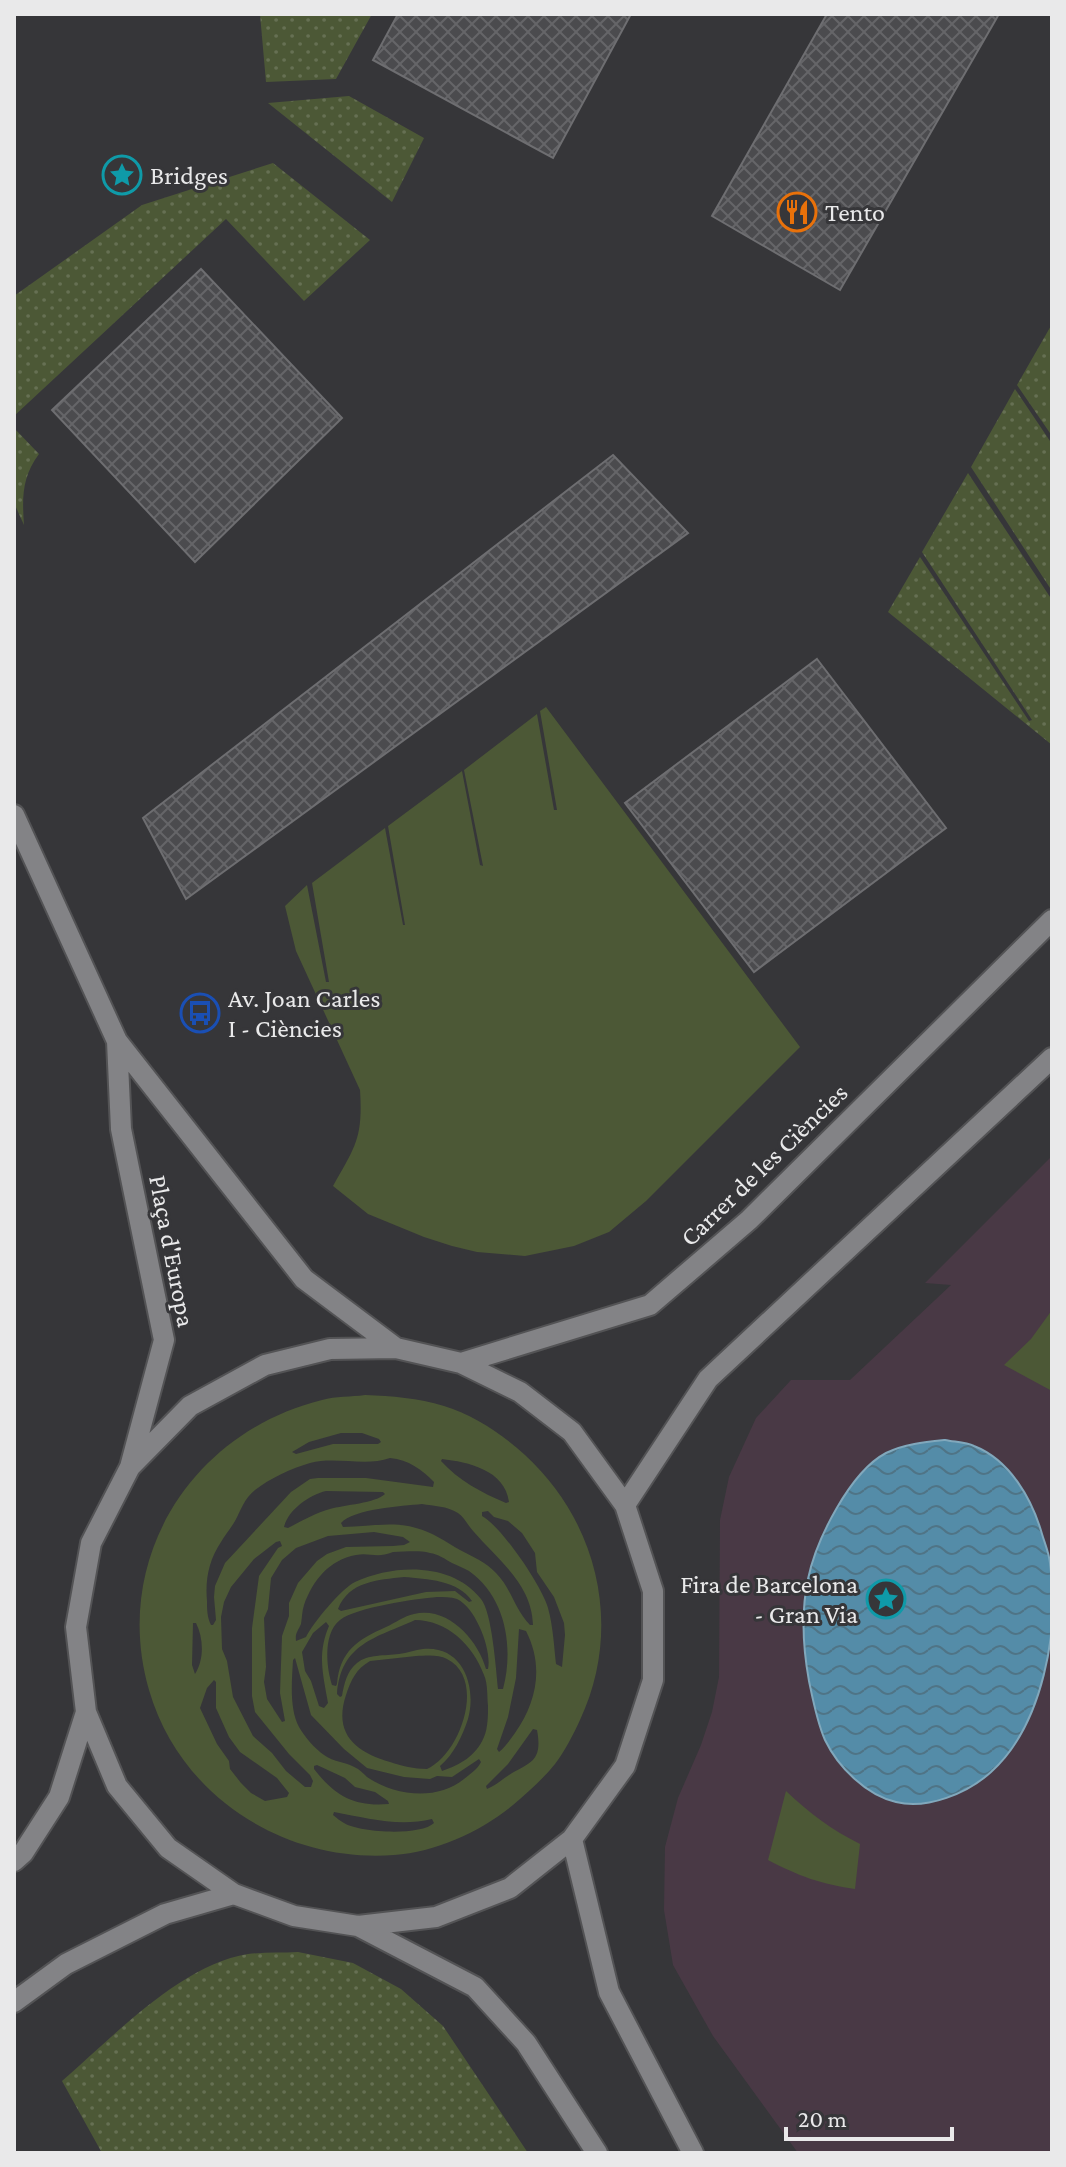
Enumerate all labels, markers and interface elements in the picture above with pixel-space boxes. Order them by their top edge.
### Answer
place icon: Bridges [101,154,143,196]
place label: Bridges [150,161,228,190]
restaurant icon: Tento [776,191,818,233]
place label: Tento [825,198,885,227]
place label: Av. Joan Carles I - Ciències [228,984,380,1043]
bus stop icon: Av. Joan Carles I - Ciències [179,992,221,1034]
street label: Carrer de les Ciències [675,1078,853,1252]
street label: Plaça d'Europa [143,1173,201,1329]
place label: Fira de Barcelona - Gran Via [680,1570,858,1629]
place icon: Fira de Barcelona - Gran Via [865,1578,907,1620]
scale bar [786,2091,952,2141]
text: 20 m [798,2105,847,2132]

